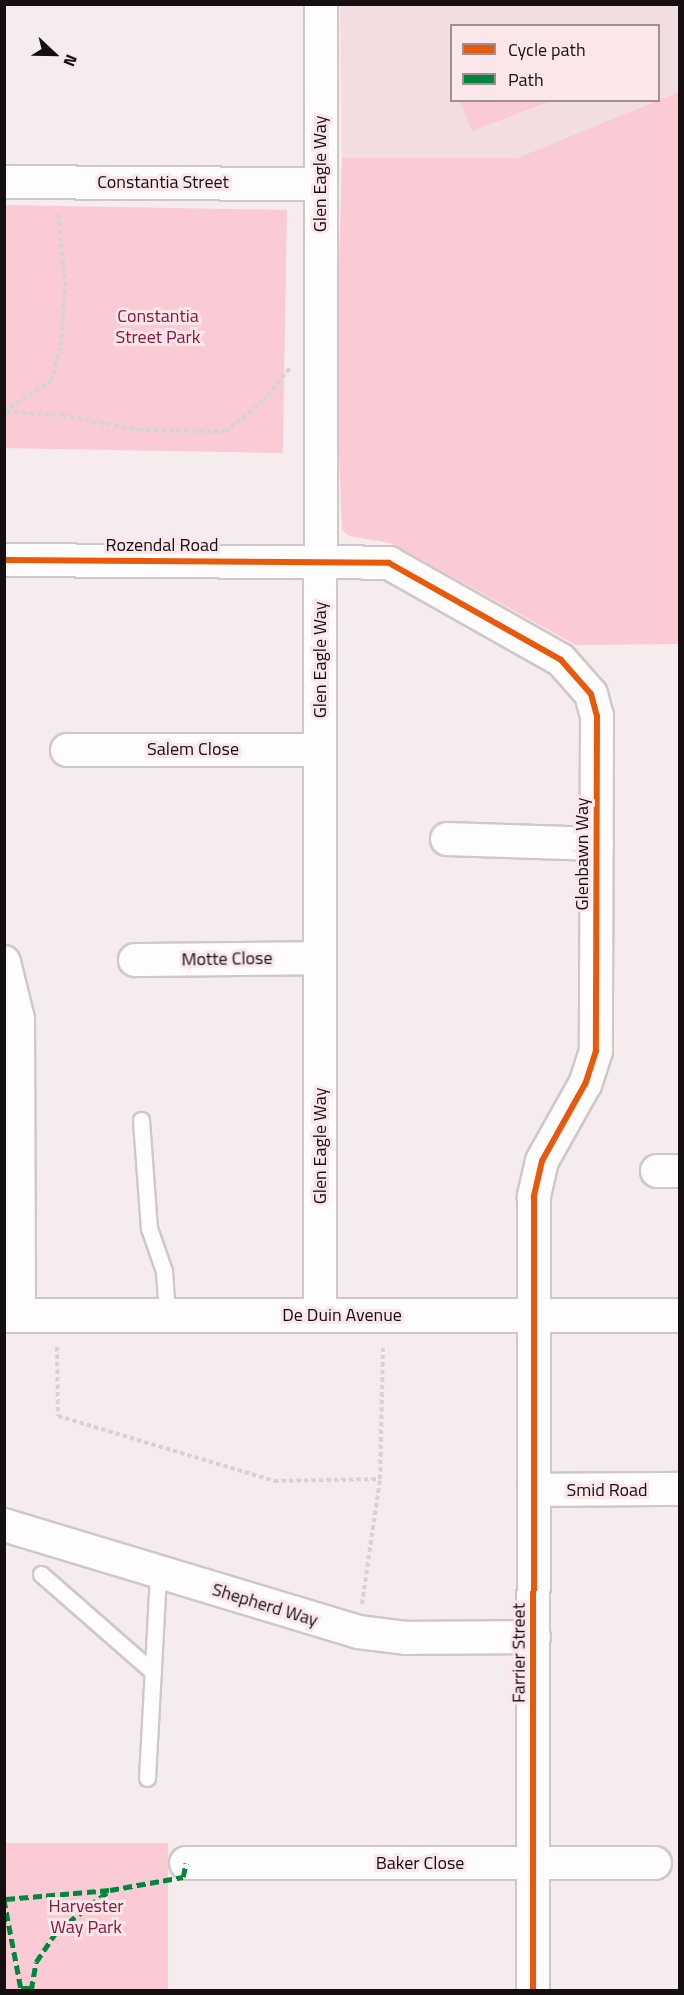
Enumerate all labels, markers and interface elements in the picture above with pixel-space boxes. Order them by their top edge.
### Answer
north arrow [24,24,84,84]
legend [450,24,660,102]
text: Cycle path [508,36,586,63]
text: N [57,51,84,70]
text: Path [508,66,544,93]
street label: Glen Eagle Way [309,116,331,232]
street label: Constantia Street [97,171,229,193]
park label: Constantia Street Park [116,306,200,348]
street label: Rozendal Road [106,534,218,556]
street label: Glen Eagle Way [309,602,331,718]
street label: Salem Close [147,738,239,760]
street label: Glenbawn Way [571,797,593,911]
street label: Motte Close [181,947,273,971]
street label: Glen Eagle Way [309,1088,331,1204]
street label: De Duin Avenue [282,1304,402,1326]
street label: Smid Road [566,1479,648,1501]
street label: Shepherd Way [209,1579,321,1631]
street label: Farrier Street [508,1603,530,1703]
street label: Baker Close [376,1852,464,1874]
park label: Harvester Way Park [49,1896,123,1938]

